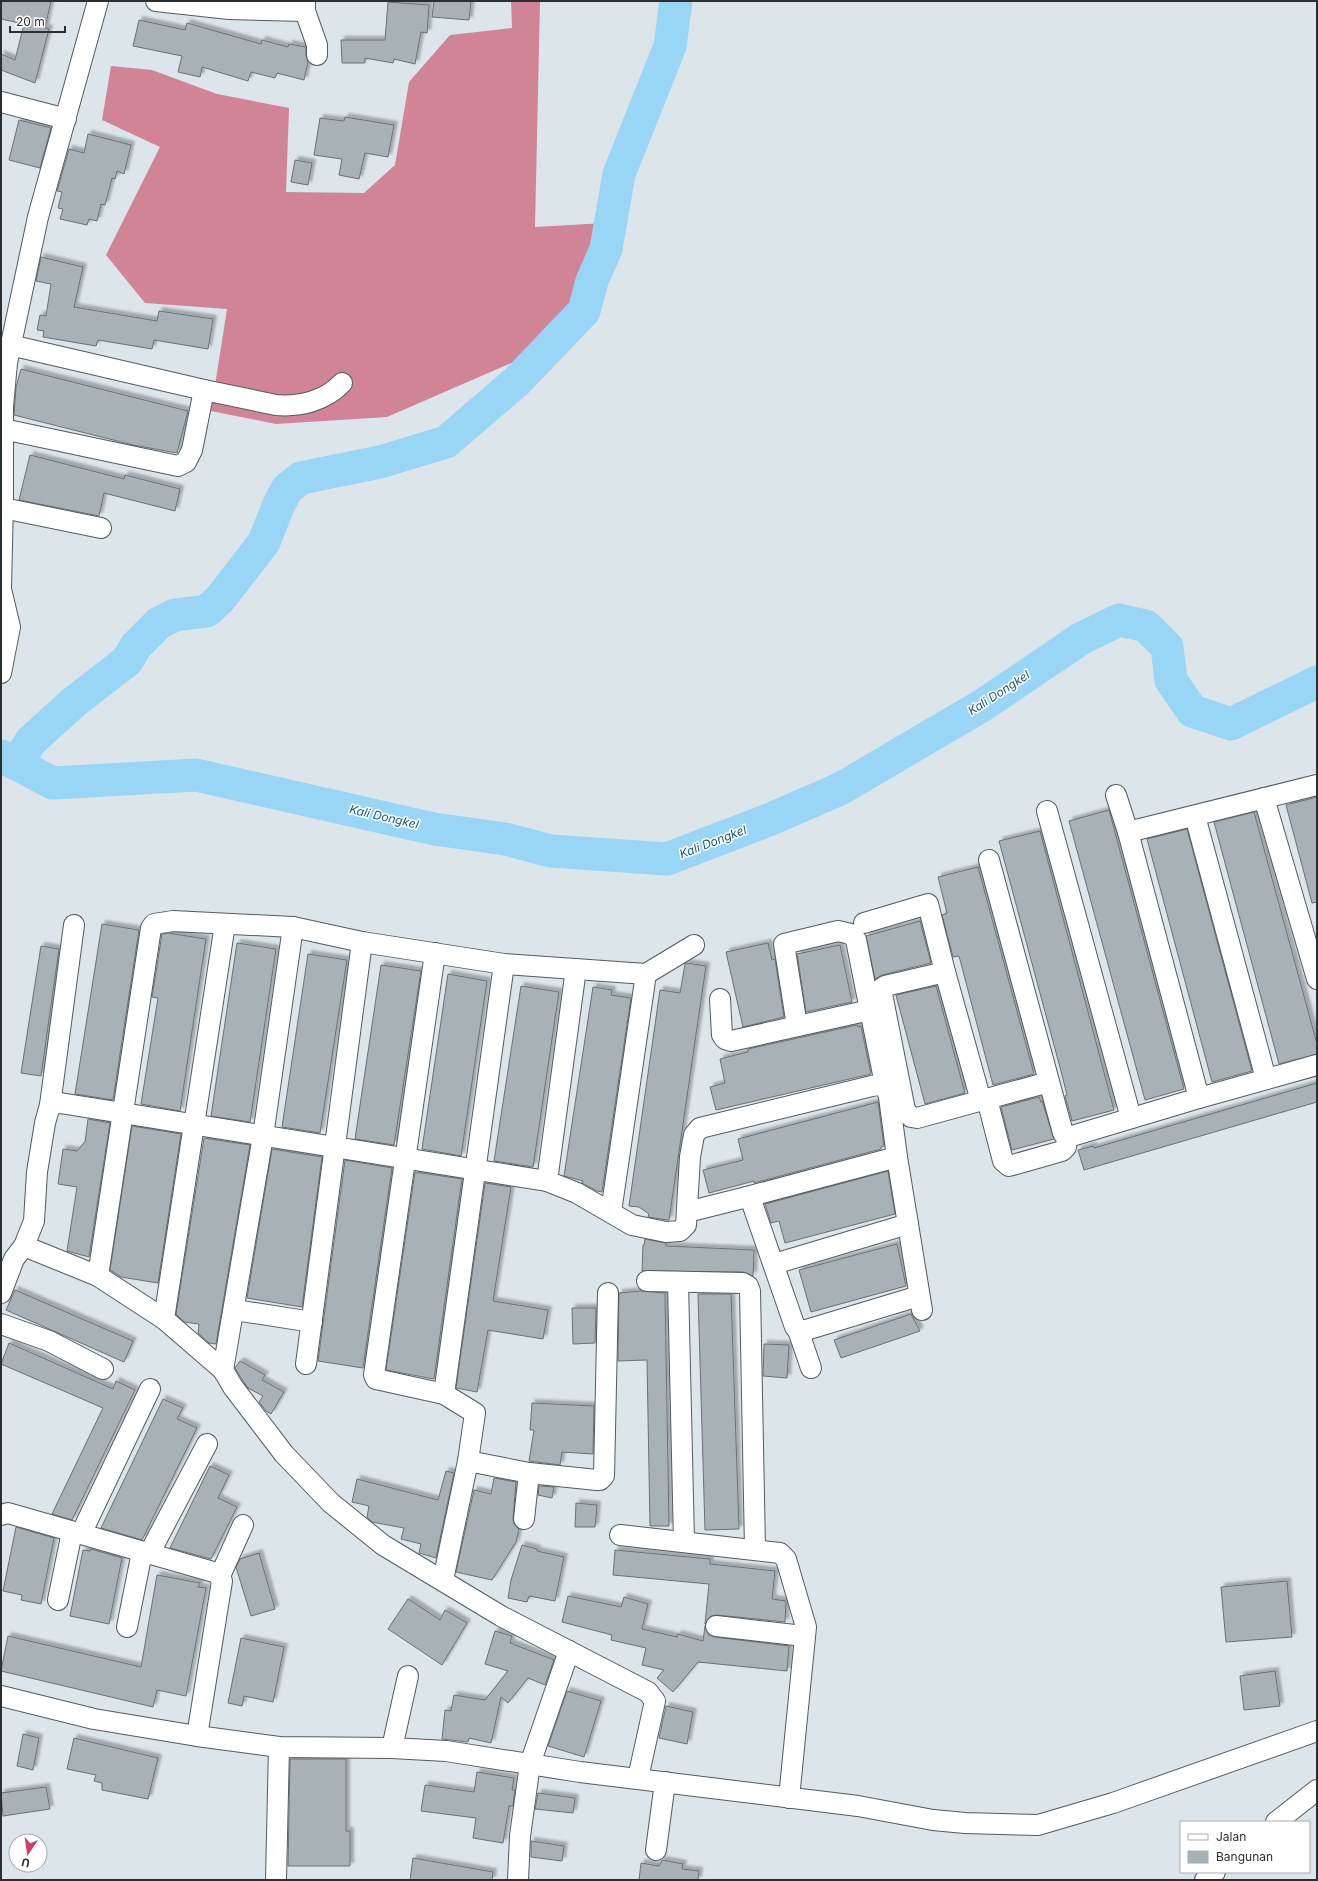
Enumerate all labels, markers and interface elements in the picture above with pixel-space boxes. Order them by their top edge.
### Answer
scale bar [10,8,65,34]
text: 20 m [16,14,45,29]
water label: Kali Dongkel [965,667,1032,718]
water label: Kali Dongkel [348,801,420,832]
water label: Kali Dongkel [677,822,749,861]
legend [1180,1821,1310,1873]
text: Jalan [1216,1829,1246,1844]
north arrow [8,1833,48,1873]
text: Bangunan [1216,1849,1273,1864]
text: U [20,1855,31,1870]

